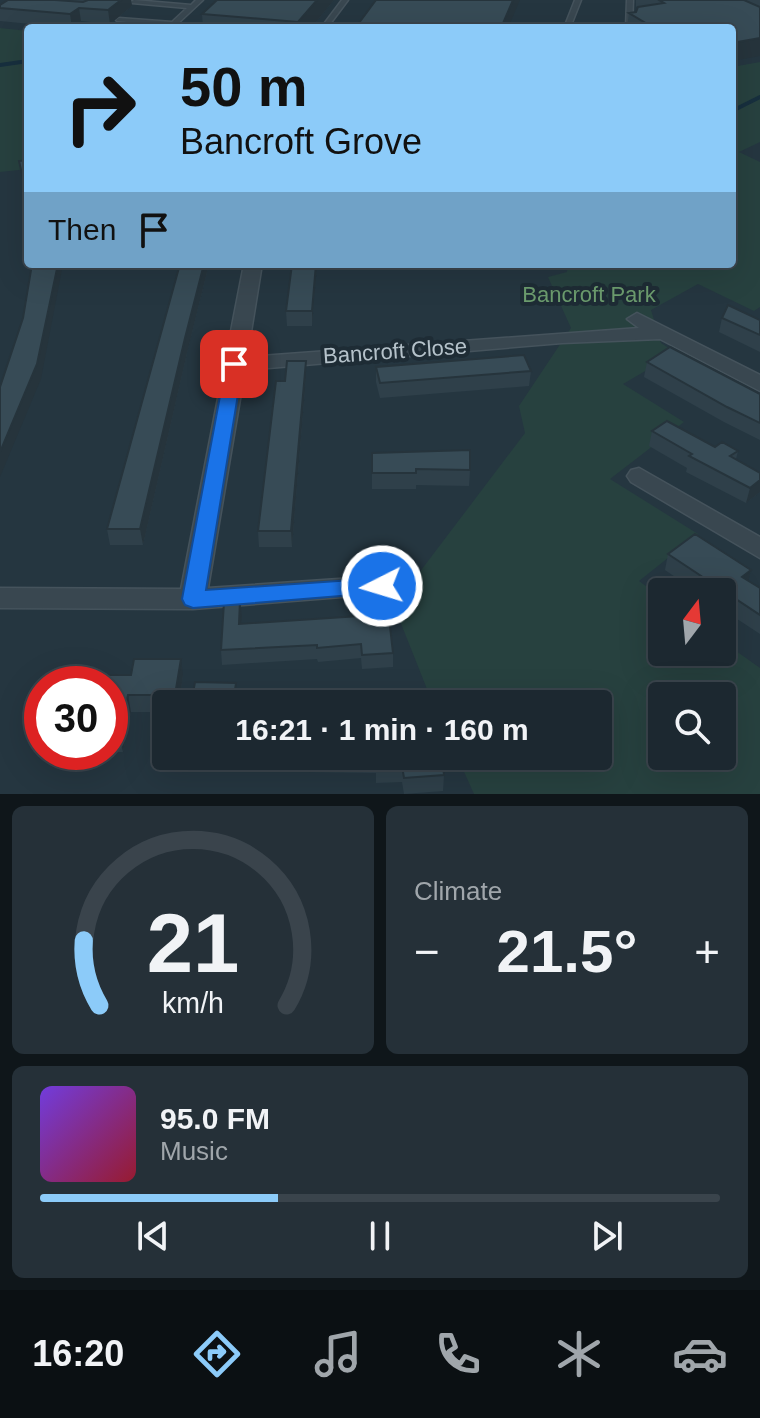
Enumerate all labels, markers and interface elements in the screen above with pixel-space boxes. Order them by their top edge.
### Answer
text: 50 m [180,55,308,118]
icon: right [48,56,152,160]
text: Bancroft Grove [180,121,422,162]
icon: arrive [132,208,176,252]
text: Then [48,213,116,246]
park label: Bancroft Park [522,282,657,307]
pin [200,330,268,398]
street label: Bancroft Close [322,333,468,369]
icon: arrive [212,342,256,386]
position arrow [340,544,424,628]
north arrow [648,578,736,666]
map controls [648,578,736,770]
speed limit sign: 30 [24,666,128,770]
button: search [648,682,736,770]
text: 16:21 · 1 min · 160 m [235,713,529,746]
text: Climate [414,876,502,906]
text: 21 [147,897,239,990]
text: 21.5° [497,918,637,985]
text: − [414,927,440,976]
text: + [694,927,720,976]
text: km/h [162,987,224,1019]
text: 95.0 FM [160,1102,270,1135]
text: Music [160,1136,228,1166]
icon: previous [131,1214,175,1258]
icon: pause [358,1214,402,1258]
icon: next [585,1214,629,1258]
icon: directions [189,1326,245,1382]
icon: music [310,1326,366,1382]
icon: phone [430,1326,486,1382]
icon: climate [551,1326,607,1382]
icon: car [672,1326,728,1382]
text: 16:20 [32,1333,124,1374]

